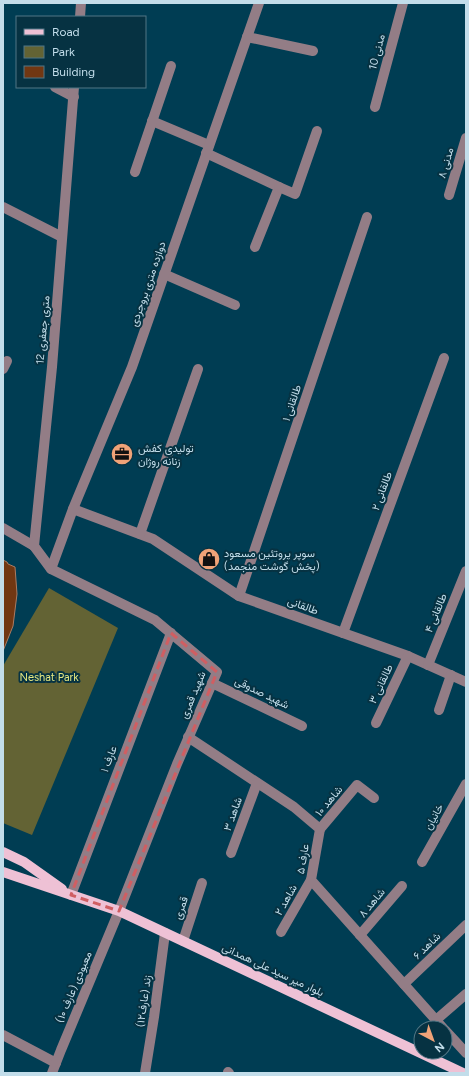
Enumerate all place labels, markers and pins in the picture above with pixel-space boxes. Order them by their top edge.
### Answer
office icon: تولیدی کفش زنانه روژان [109,441,135,467]
place label: تولیدی کفش زنانه روژان [138,442,194,468]
shop icon: سوپر پروتئین مسعود (پخش گوشت منجمد) [196,546,222,572]
place label: سوپر پروتئین مسعود (پخش گوشت منجمد) [224,547,320,574]

